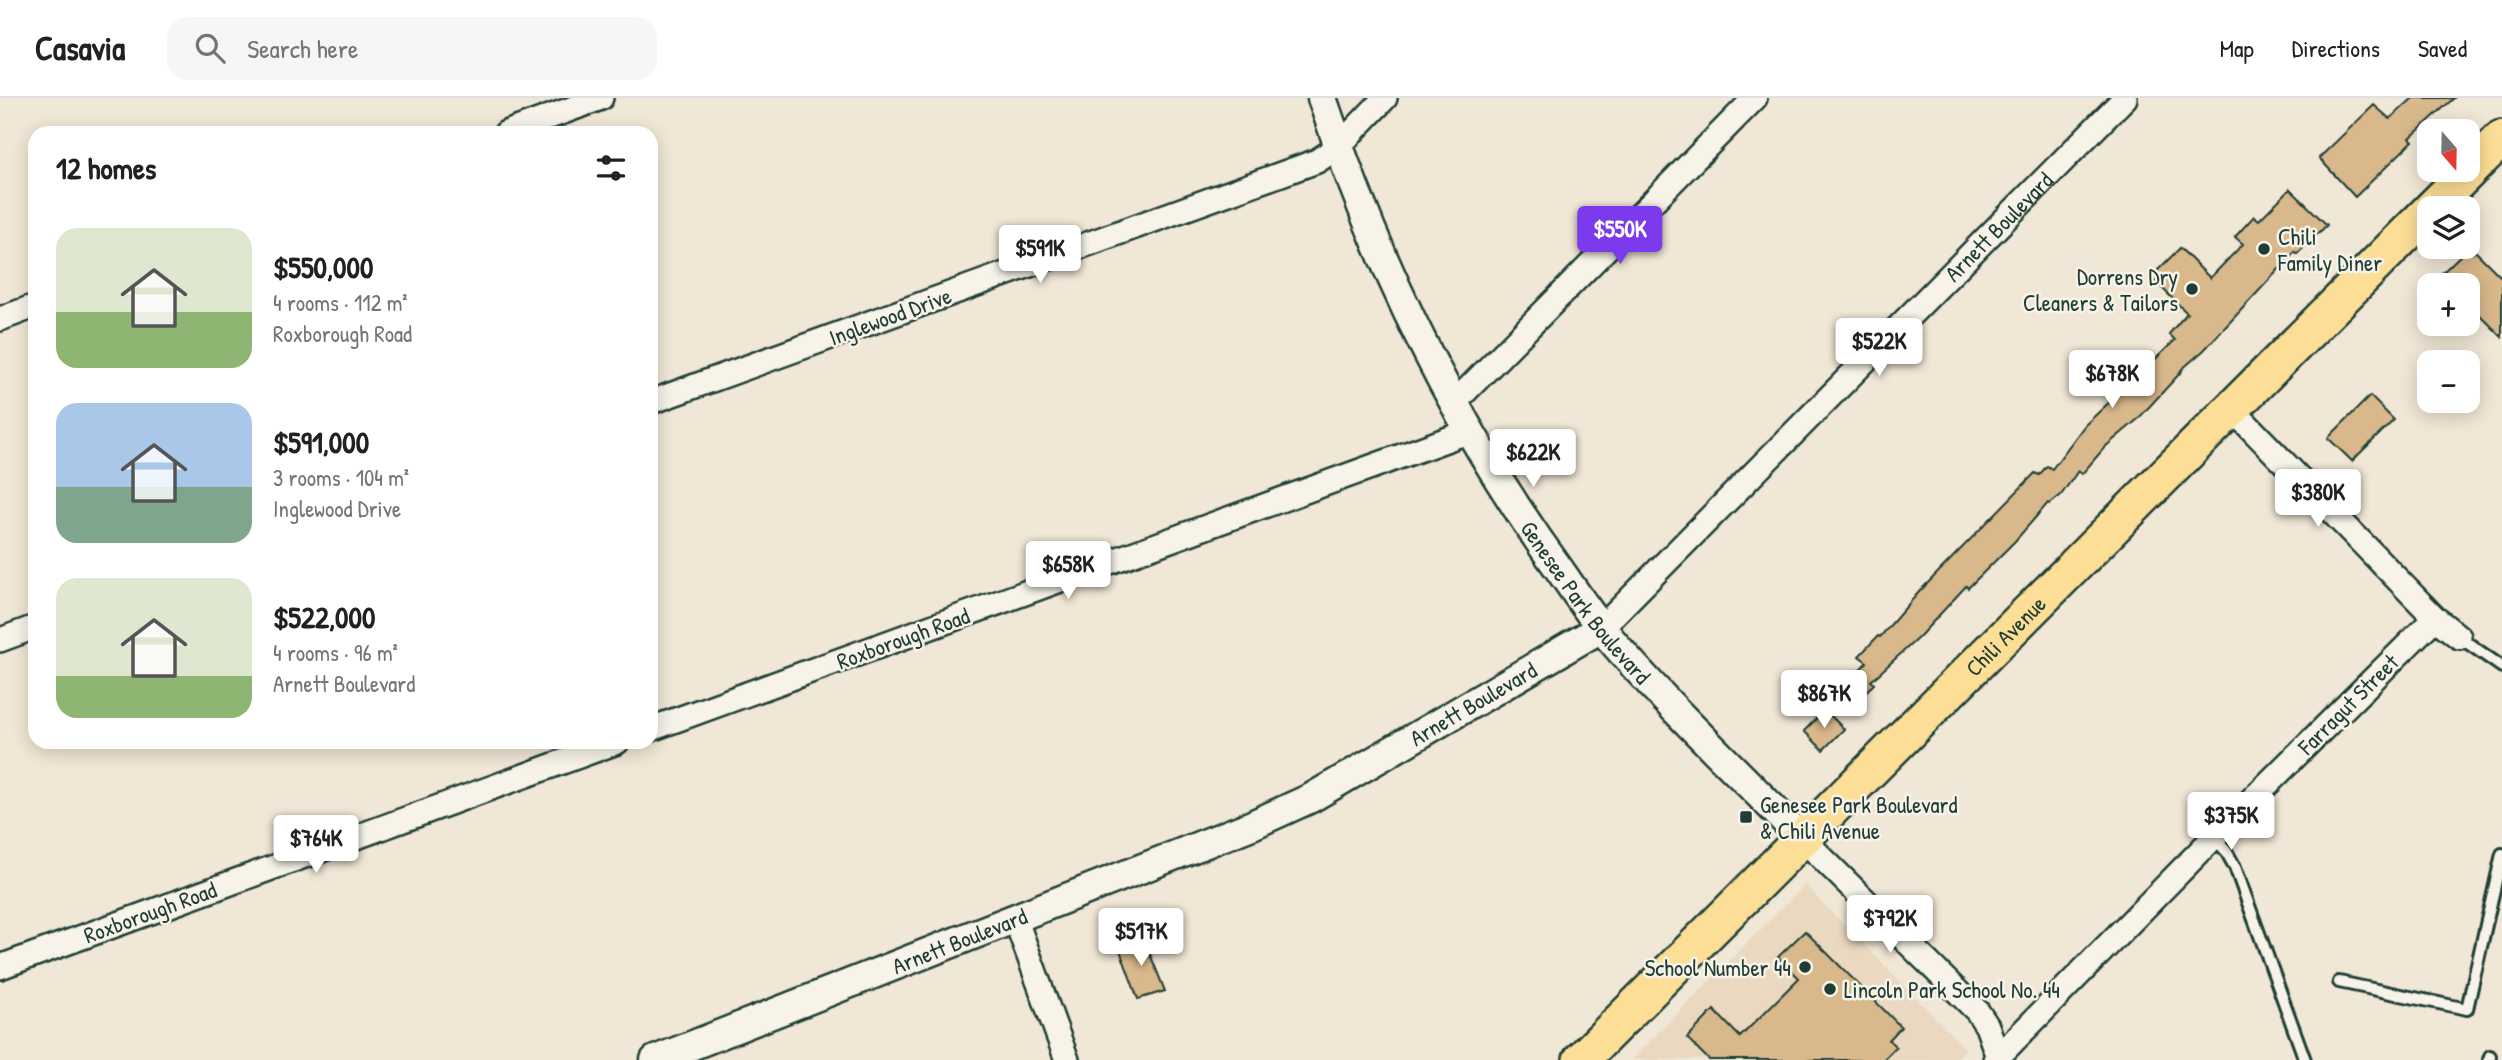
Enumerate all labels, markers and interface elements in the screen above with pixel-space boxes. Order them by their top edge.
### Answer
search box [167,17,657,80]
text: Casavia [35,26,125,70]
icon: search [191,29,229,67]
text: Search here [247,31,358,66]
text: Map [2220,32,2254,64]
text: Directions [2292,32,2380,64]
text: Saved [2418,32,2467,64]
north arrow [2417,119,2480,182]
map controls [2417,119,2480,413]
text: 12 homes [56,148,156,188]
icon: filters [592,149,630,187]
street label: Arnett Boulevard [1937,165,2059,288]
button: layers [2417,196,2480,259]
pin: $550K [1571,206,1669,266]
text: $550K [1593,213,1647,244]
place label: Chili Family Diner [2277,221,2382,278]
pin: $591K [991,226,1089,285]
text: $591K [1015,232,1065,263]
marker: Chili Family Diner [2256,241,2272,257]
text: $550,000 [273,247,373,287]
icon: home [112,256,196,340]
place label: Dorrens Dry Cleaners & Tailors [2023,261,2178,318]
button: + [2417,273,2480,336]
street label: Inglewood Drive [825,280,955,352]
marker: Dorrens Dry Cleaners & Tailors [2184,281,2200,297]
text: 4 rooms · 112 m² [273,287,408,318]
text: Roxborough Road [273,318,412,349]
pin: $522K [1830,318,1928,378]
text: $522K [1852,325,1906,356]
pin: $678K [2063,350,2161,410]
button: − [2417,350,2480,413]
text: $678K [2085,357,2139,388]
text: $591,000 [273,422,369,462]
pin: $622K [1484,430,1582,489]
icon: home [112,431,196,515]
text: $622K [1506,436,1560,467]
text: 3 rooms · 104 m² [273,462,409,493]
pin: $380K [2269,470,2367,529]
text: $380K [2291,476,2345,507]
text: Inglewood Drive [273,493,401,524]
street label: Genesee Park Boulevard [1514,514,1658,690]
pin: $658K [1019,542,1117,601]
text: $658K [1042,548,1094,579]
street label: Chili Avenue [1958,588,2052,683]
text: $522,000 [273,597,375,637]
street label: Roxborough Road [832,600,974,676]
icon: home [112,606,196,690]
text: 4 rooms · 96 m² [273,637,398,668]
street label: Farragut Street [2290,646,2406,762]
street label: Arnett Boulevard [1404,654,1542,753]
text: Arnett Boulevard [273,668,415,699]
pin: $867K [1775,670,1873,730]
text: $867K [1797,677,1851,708]
place label: Genesee Park Boulevard & Chili Avenue [1760,789,1957,846]
pin: $375K [2182,792,2280,852]
text: $375K [2203,799,2259,830]
marker: Genesee Park Boulevard & Chili Avenue [1738,809,1754,825]
pin: $764K [267,816,365,875]
text: $764K [290,822,342,853]
street label: Roxborough Road [79,874,221,950]
pin: $792K [1841,896,1939,955]
street label: Arnett Boulevard [887,900,1031,981]
text: $792K [1863,902,1917,933]
pin: $517K [1092,908,1190,968]
text: $517K [1114,915,1168,946]
place label: School Number 44 [1645,952,1791,983]
marker: School Number 44 [1797,959,1813,975]
place label: Lincoln Park School No. 44 [1844,974,2060,1005]
marker: Lincoln Park School No. 44 [1822,981,1838,997]

